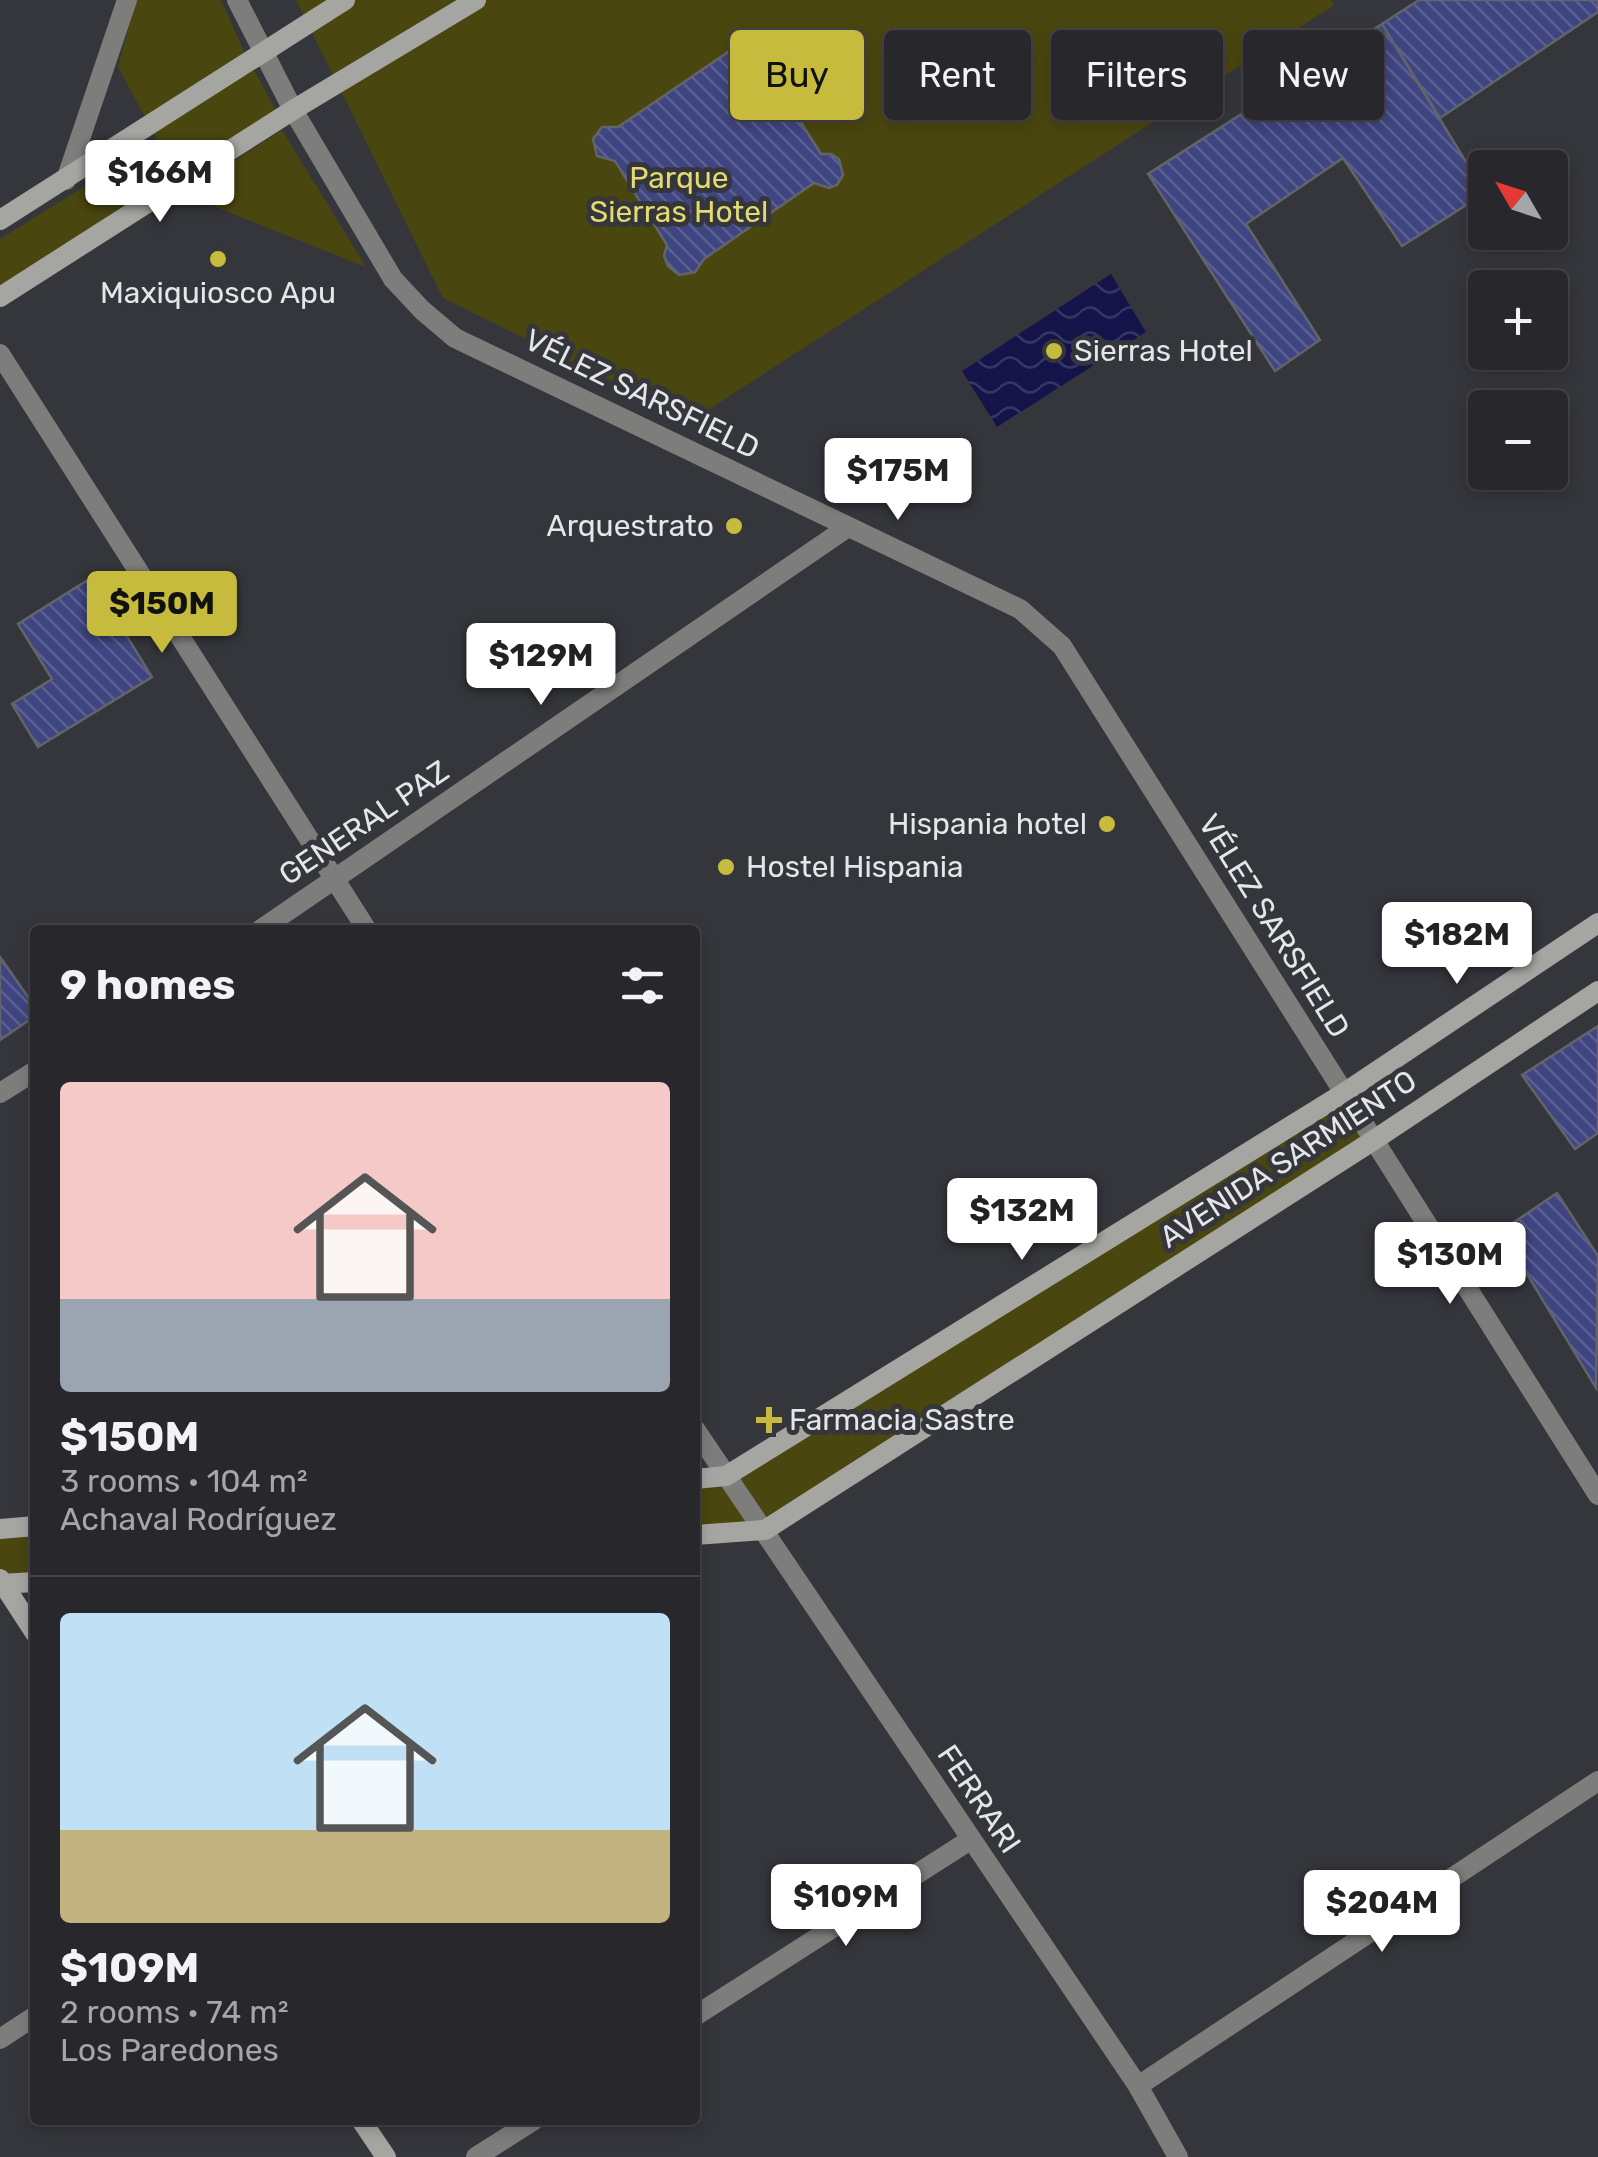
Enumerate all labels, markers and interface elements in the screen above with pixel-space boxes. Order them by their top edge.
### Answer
chip: Buy [730,30,864,120]
chip: Rent [884,30,1031,120]
chip: Filters [1051,30,1223,120]
chip: New [1243,30,1384,120]
pin: $166M [90,140,230,225]
north arrow [1468,150,1568,250]
map controls [1468,150,1568,490]
text: $166M [107,153,213,191]
park label: Parque Sierras Hotel [590,160,768,230]
marker: Maxiquiosco Apu [207,248,229,270]
button: + [1468,270,1568,370]
place label: Maxiquiosco Apu [100,275,336,311]
street label: VÉLEZ SARSFIELD [519,322,765,466]
place label: Sierras Hotel [1074,333,1253,369]
marker: Sierras Hotel [1043,340,1065,362]
button: − [1468,390,1568,490]
pin: $175M [828,438,968,523]
text: $175M [847,451,949,489]
place label: Arquestrato [547,508,714,544]
marker: Arquestrato [723,515,745,537]
pin: $150M [92,571,232,656]
text: $150M [109,584,215,622]
pin: $129M [471,623,611,708]
text: $129M [488,636,594,674]
street label: GENERAL PAZ [272,753,456,893]
place label: Hispania hotel [888,806,1087,842]
street label: VÉLEZ SARSFIELD [1191,808,1357,1044]
marker: Hispania hotel [1096,813,1118,835]
place label: Hostel Hispania [746,849,964,885]
marker: Hostel Hispania [715,856,737,878]
pin: $182M [1387,902,1527,987]
text: $182M [1404,915,1510,953]
icon: filters [615,958,670,1013]
text: 9 homes [60,960,235,1010]
street label: AVENIDA SARMIENTO [1153,1063,1423,1255]
icon: home [275,1147,455,1327]
pin: $132M [952,1178,1092,1263]
text: $132M [969,1191,1075,1229]
pin: $130M [1380,1222,1520,1307]
text: $130M [1397,1235,1503,1273]
place label: Farmacia Sastre [789,1402,1015,1438]
marker: Farmacia Sastre [758,1409,780,1431]
text: $150M [60,1412,199,1462]
text: 3 rooms · 104 m² [60,1462,308,1500]
text: Achaval Rodríguez [60,1500,337,1538]
icon: home [275,1678,455,1858]
street label: FERRARI [930,1738,1028,1860]
pin: $109M [776,1864,916,1949]
pin: $204M [1312,1870,1452,1955]
text: $109M [793,1877,899,1915]
text: $204M [1326,1883,1438,1921]
text: $109M [60,1943,199,1993]
text: 2 rooms · 74 m² [60,1993,289,2031]
text: Los Paredones [60,2031,279,2069]

